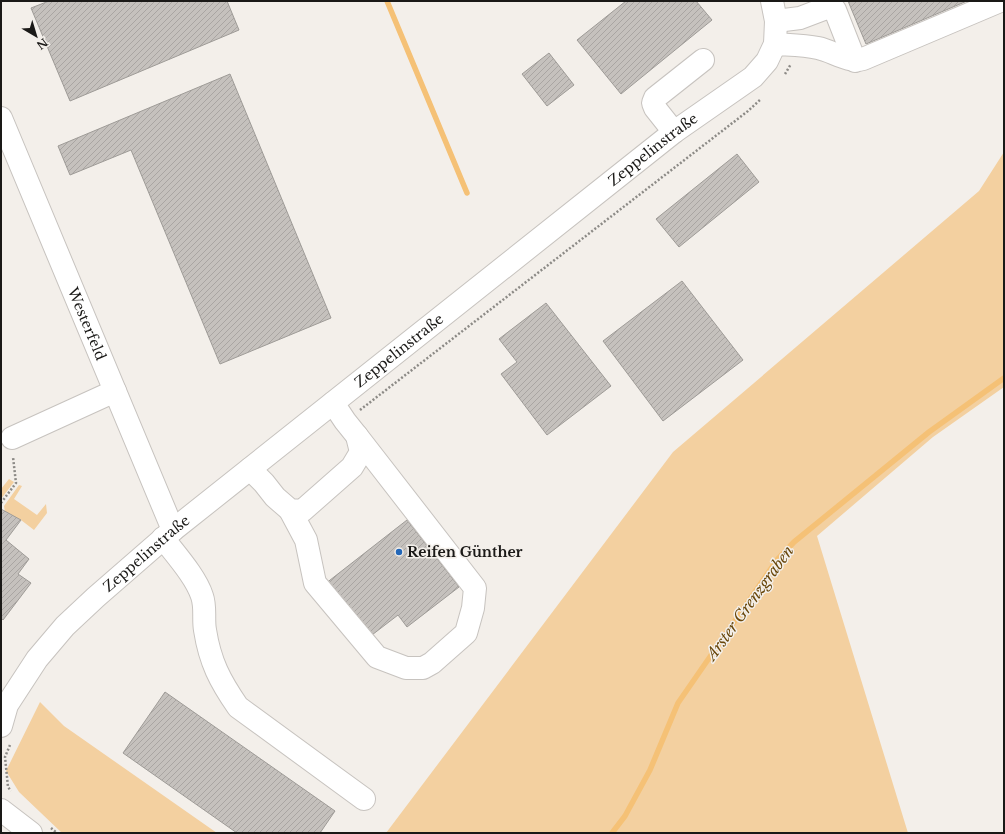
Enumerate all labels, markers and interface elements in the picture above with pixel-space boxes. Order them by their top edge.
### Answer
north arrow [16,16,56,56]
text: N [33,35,51,53]
street label: Zeppelinstraße [604,109,701,190]
street label: Westerfeld [63,284,110,364]
street label: Zeppelinstraße [351,310,447,391]
street label: Zeppelinstraße [99,511,193,596]
water label: Arster Grenzgraben [700,542,798,665]
place label: Reifen Günther [407,543,523,561]
marker: Reifen Günther [394,547,404,557]

